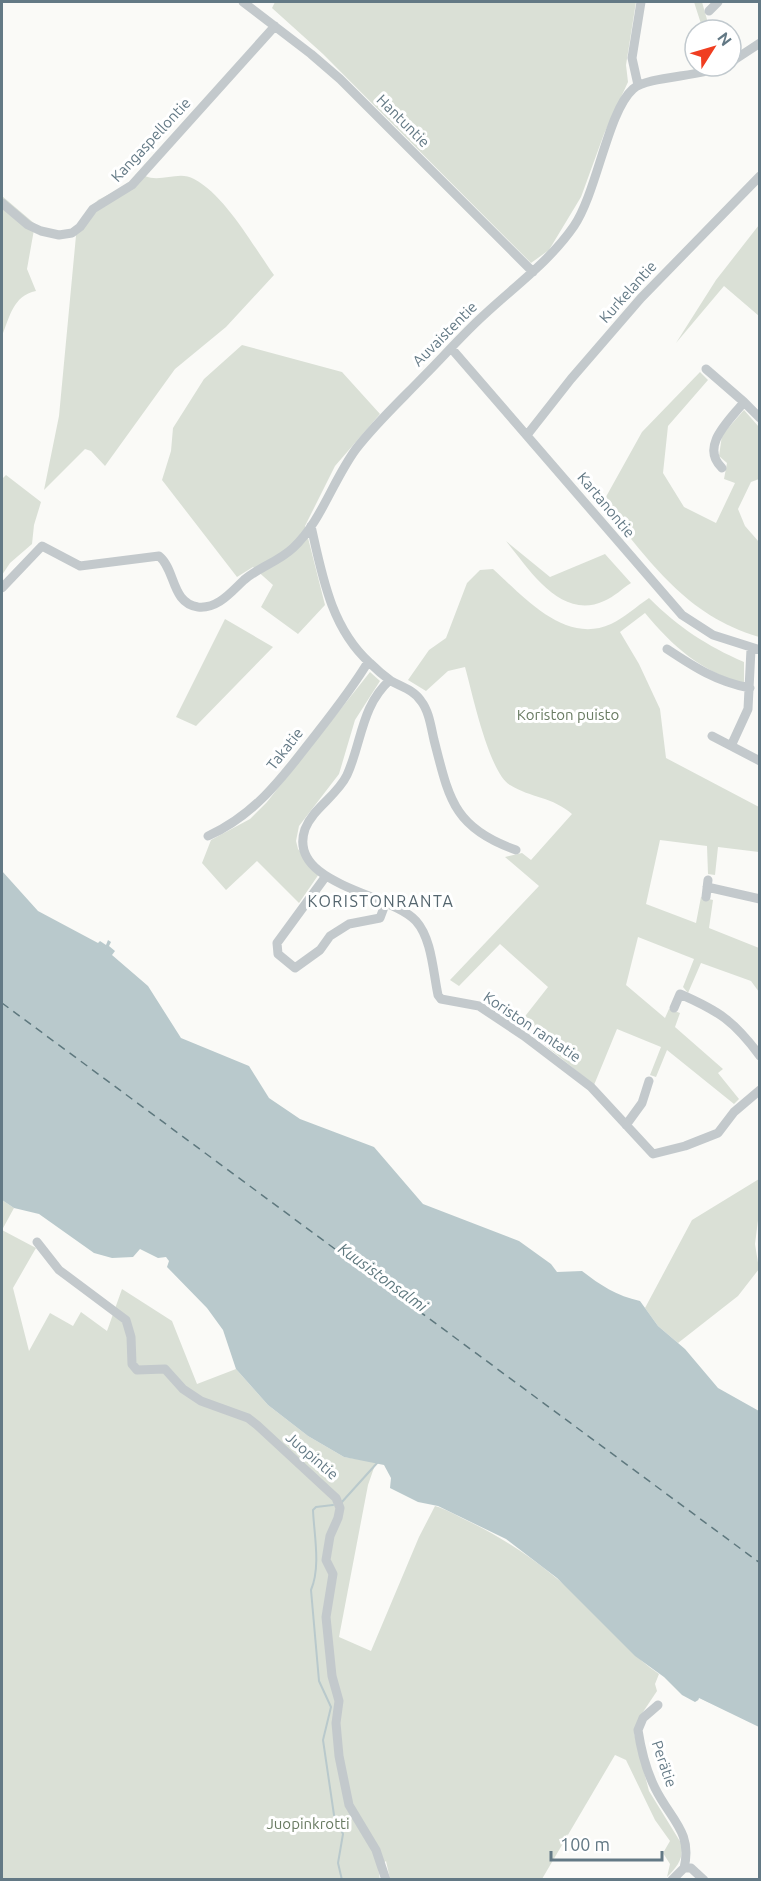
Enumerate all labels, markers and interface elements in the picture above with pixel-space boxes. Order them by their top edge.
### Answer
north arrow [683,18,743,78]
text: N [714,29,736,49]
street label: Hantuntie [373,91,433,151]
street label: Kangaspellontie [107,94,194,185]
street label: Kurkelantie [596,257,660,326]
street label: Auvaistentie [409,298,480,369]
street label: Kartanontie [574,469,639,541]
park label: Koriston puisto [517,706,619,723]
street label: Takatie [263,724,306,773]
district label: KORISTONRANTA [308,892,454,910]
street label: Koriston rantatie [480,988,584,1065]
water label: Kuusistonsalmi [335,1239,432,1316]
street label: Juopintie [283,1428,342,1483]
street label: Perätie [649,1738,680,1789]
park label: Juopinkrotti [266,1815,350,1832]
scale bar [551,1824,662,1862]
text: 100 m [560,1834,610,1854]

